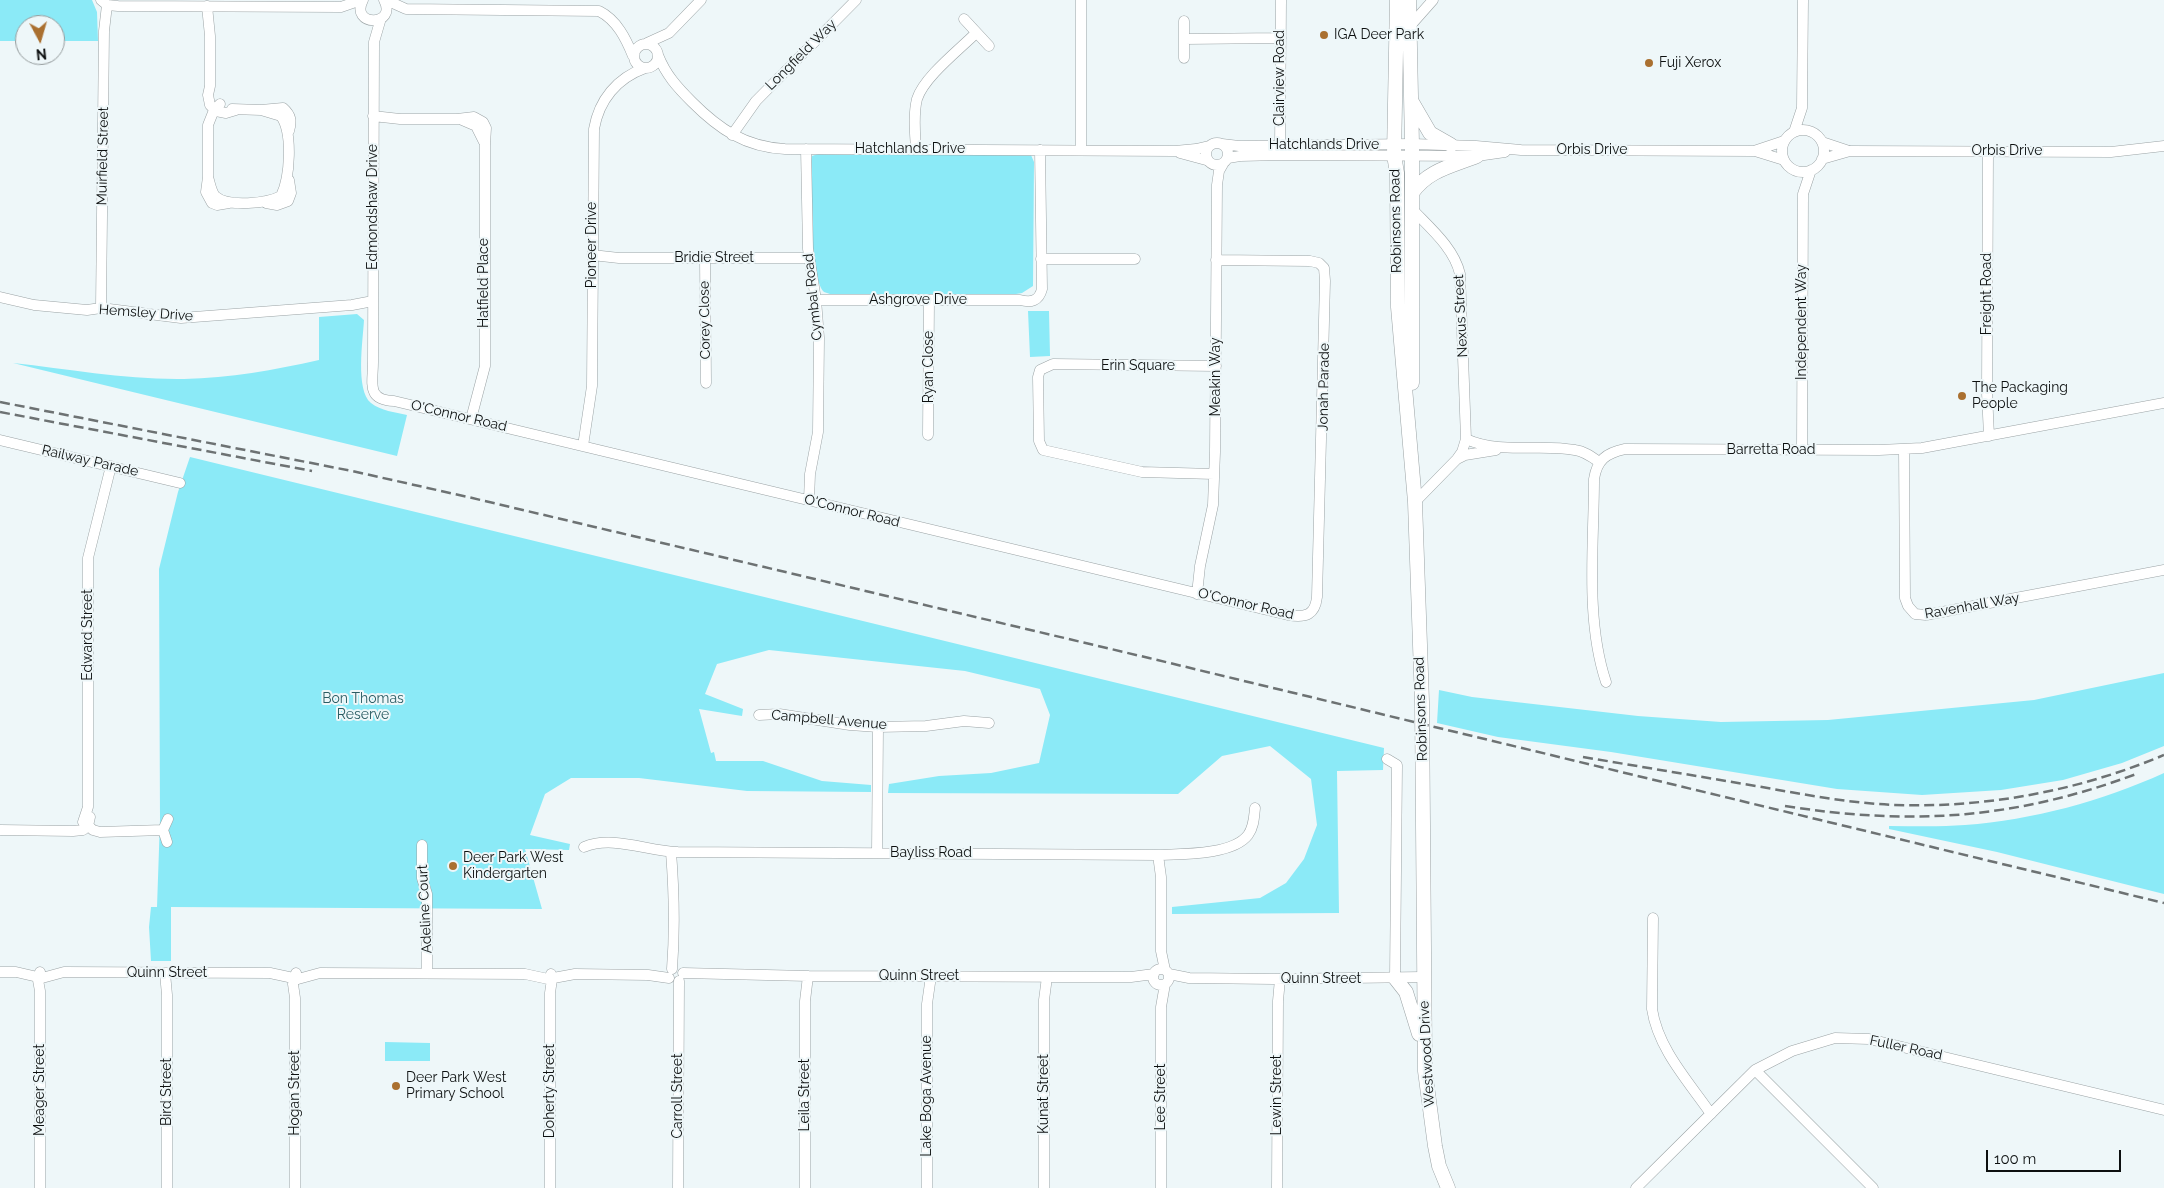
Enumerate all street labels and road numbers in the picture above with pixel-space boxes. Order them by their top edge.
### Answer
street label: Longfield Way [762,16,840,94]
street label: Clairview Road [1272,30,1288,126]
street label: Muirfield Street [94,106,112,206]
street label: Hatchlands Drive [1269,137,1379,153]
street label: Hatchlands Drive [855,141,965,157]
street label: Orbis Drive [1557,142,1627,158]
street label: Orbis Drive [1972,143,2042,159]
street label: Edmondshaw Drive [365,144,381,270]
street label: Robinsons Road [1387,169,1405,273]
street label: Pioneer Drive [584,202,600,288]
street label: Hatfield Place [476,238,492,328]
street label: Bridie Street [674,250,754,266]
street label: Cymbal Road [800,253,826,341]
street label: Freight Road [1979,253,1995,335]
street label: Independent Way [1794,264,1810,380]
street label: Nexus Street [1450,274,1472,358]
street label: Corey Close [696,281,714,359]
street label: Ashgrove Drive [869,292,967,308]
street label: Hemsley Drive [98,301,194,325]
street label: Ryan Close [921,331,937,403]
street label: Meakin Way [1208,337,1224,417]
street label: Jonah Parade [1315,343,1333,431]
street label: Erin Square [1101,358,1175,374]
street label: O'Connor Road [409,397,509,435]
street label: Railway Parade [40,442,140,480]
street label: Barretta Road [1727,442,1815,458]
street label: O'Connor Road [802,491,902,531]
street label: O'Connor Road [1196,585,1296,623]
street label: Edward Street [80,589,96,681]
street label: Ravenhall Way [1923,589,2021,623]
street label: Robinsons Road [1411,657,1431,761]
street label: Campbell Avenue [771,707,887,733]
street label: Bayliss Road [890,845,972,861]
street label: Adeline Court [414,864,436,954]
street label: Quinn Street [127,965,207,981]
street label: Quinn Street [879,968,959,984]
street label: Quinn Street [1281,971,1361,987]
street label: Westwood Drive [1416,1000,1438,1108]
street label: Fuller Road [1868,1032,1944,1064]
street label: Lake Boga Avenue [919,1035,935,1157]
street label: Meager Street [32,1044,48,1136]
street label: Doherty Street [542,1044,558,1138]
street label: Hogan Street [287,1050,303,1136]
street label: Carroll Street [670,1053,686,1139]
street label: Kunat Street [1036,1054,1052,1134]
street label: Lewin Street [1269,1054,1285,1136]
street label: Bird Street [159,1058,175,1126]
street label: Leila Street [797,1058,813,1132]
street label: Lee Street [1153,1064,1169,1130]

